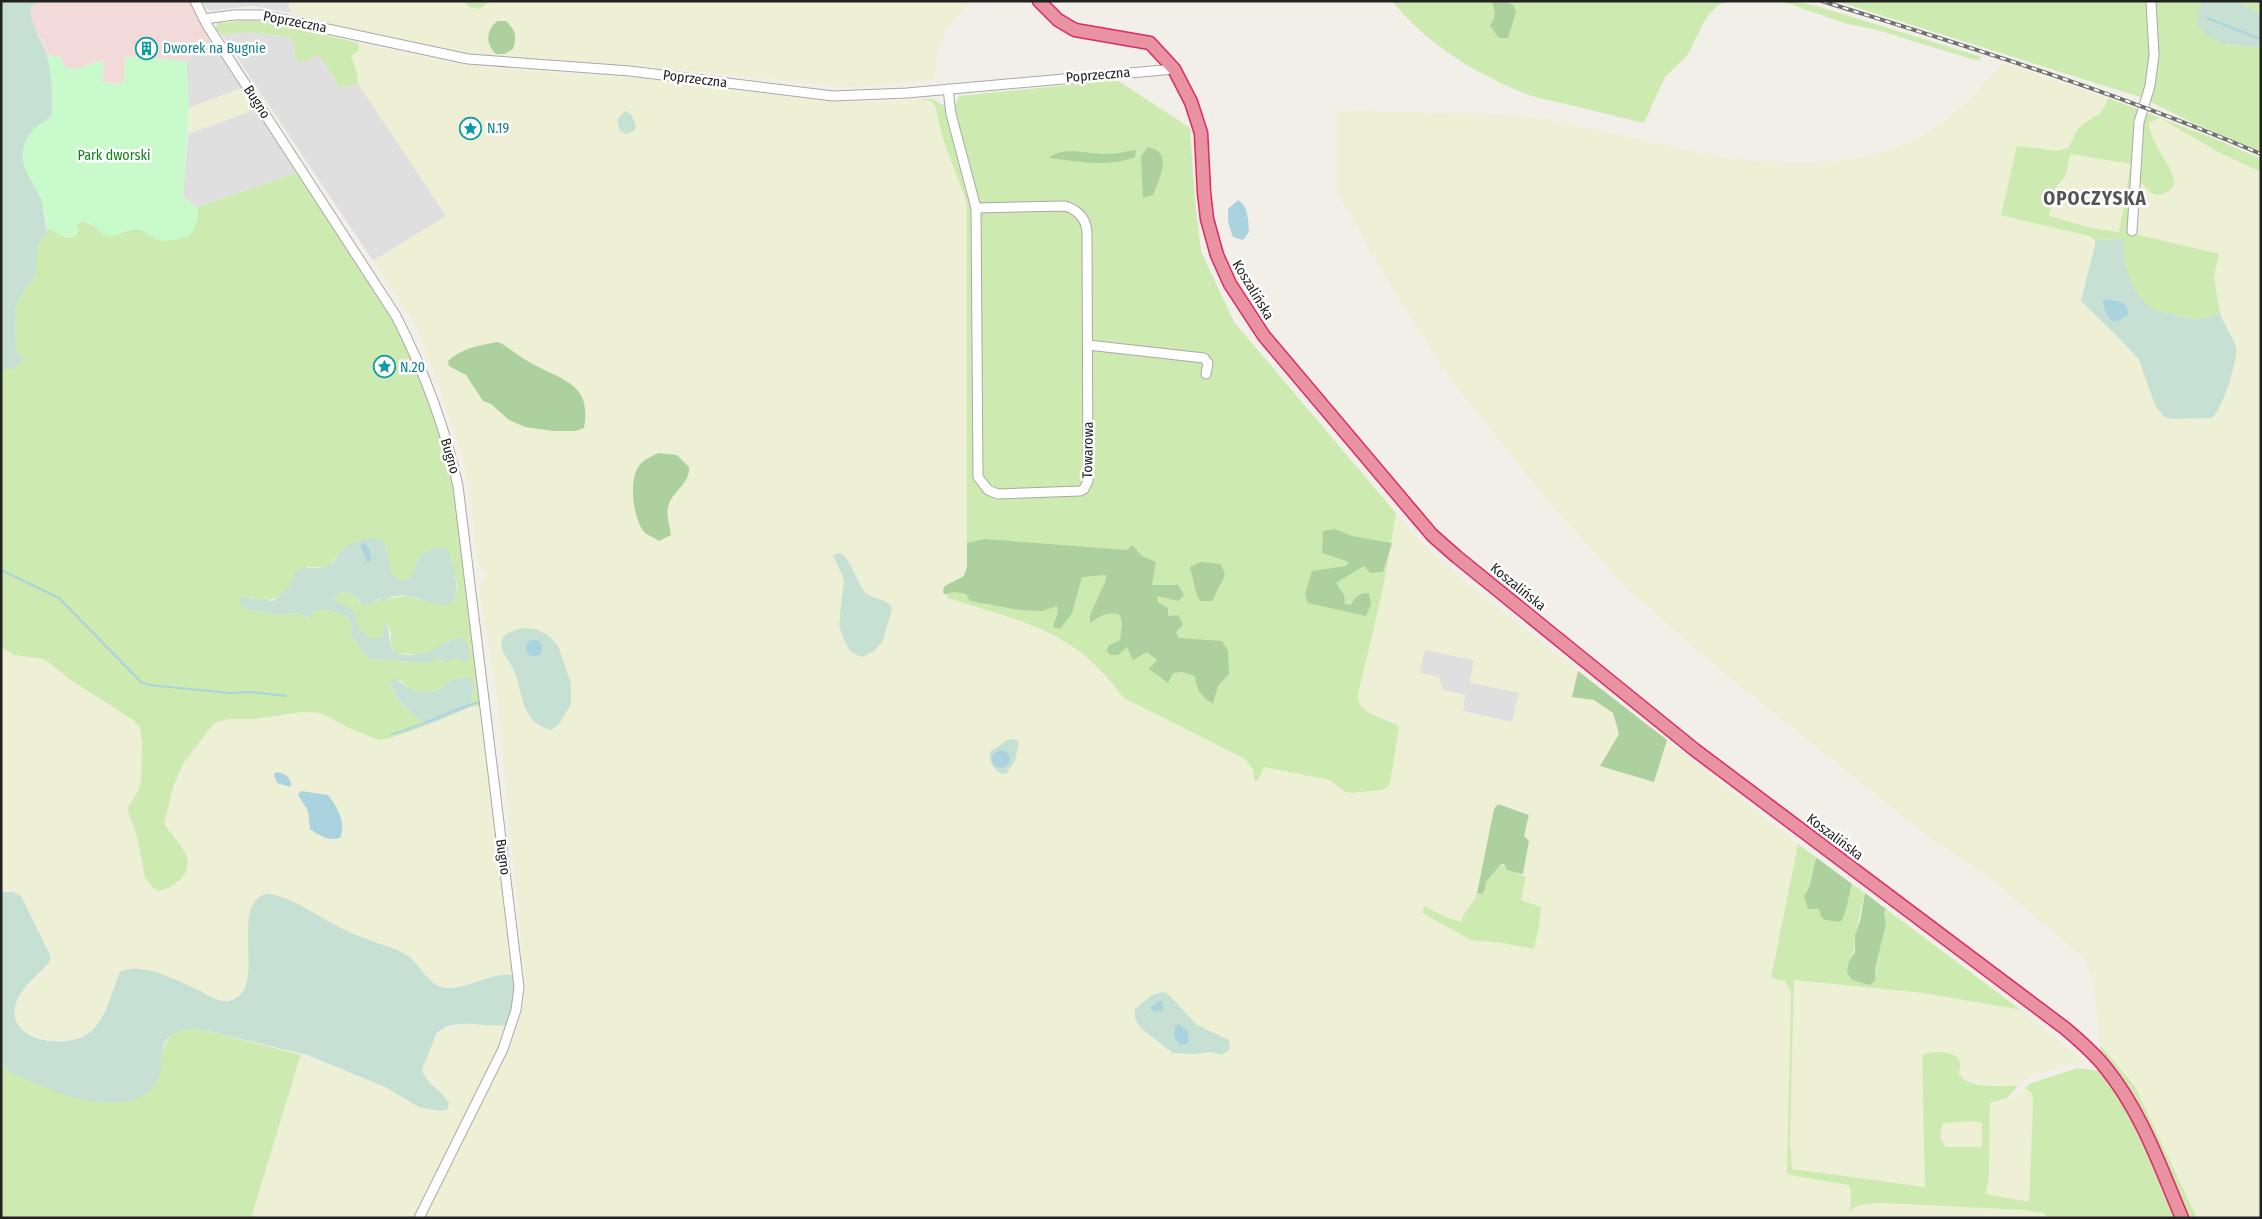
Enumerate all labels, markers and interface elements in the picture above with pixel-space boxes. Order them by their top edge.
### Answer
street label: Poprzeczna [262,7,328,37]
building icon: Dworek na Bugnie [135,36,159,60]
place label: Dworek na Bugnie [163,40,266,57]
street label: Poprzeczna [1065,64,1131,86]
street label: Poprzeczna [662,67,728,91]
street label: Bugno [240,82,274,122]
place icon: N.19 [459,116,483,140]
place label: N.19 [487,120,510,137]
park label: Park dworski [78,147,150,164]
district label: OPOCZYSKA [2043,187,2147,210]
street label: Koszalińska [1229,257,1277,323]
place icon: N.20 [372,355,396,379]
place label: N.20 [400,359,425,376]
street label: Towarowa [1079,421,1097,478]
street label: Bugno [437,436,463,476]
street label: Koszalińska [1487,560,1549,615]
street label: Koszalińska [1803,810,1867,864]
street label: Bugno [492,838,514,876]

